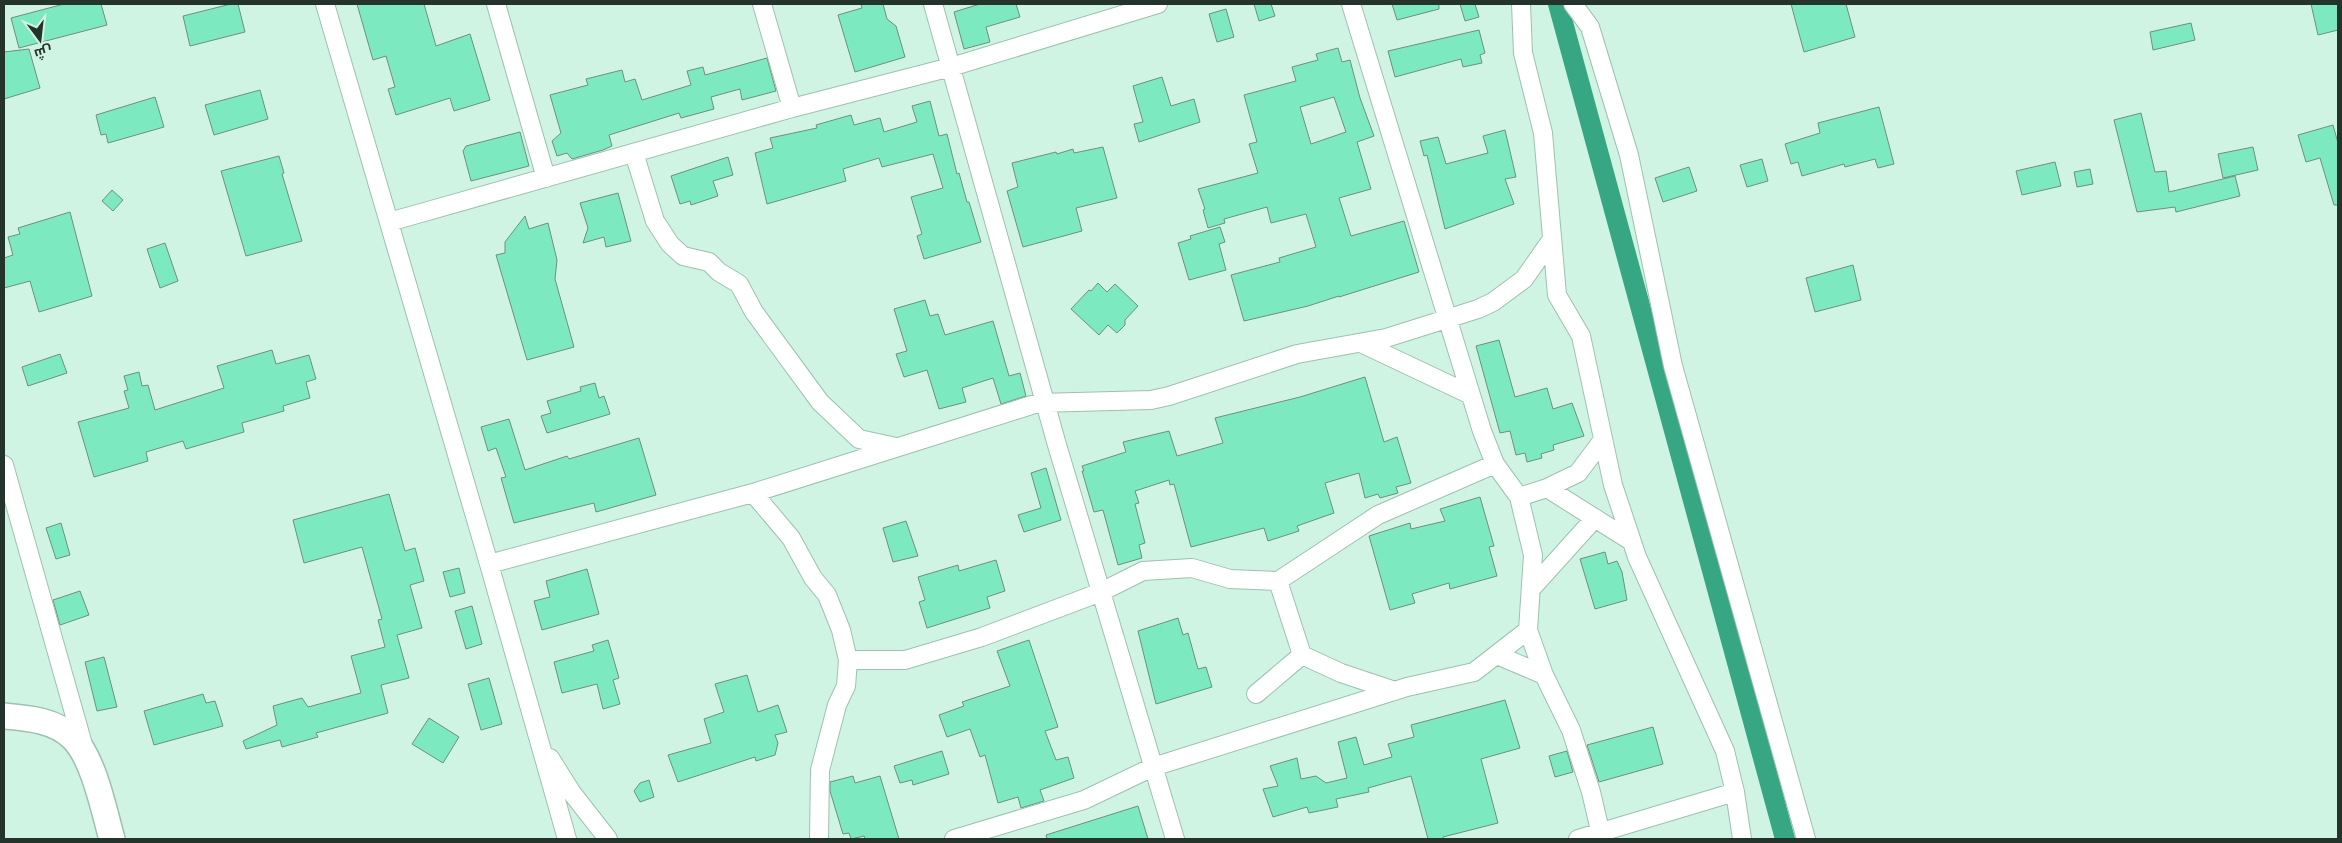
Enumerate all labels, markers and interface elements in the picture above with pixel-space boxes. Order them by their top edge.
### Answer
north arrow [15,15,65,65]
text: ش [32,42,54,63]

